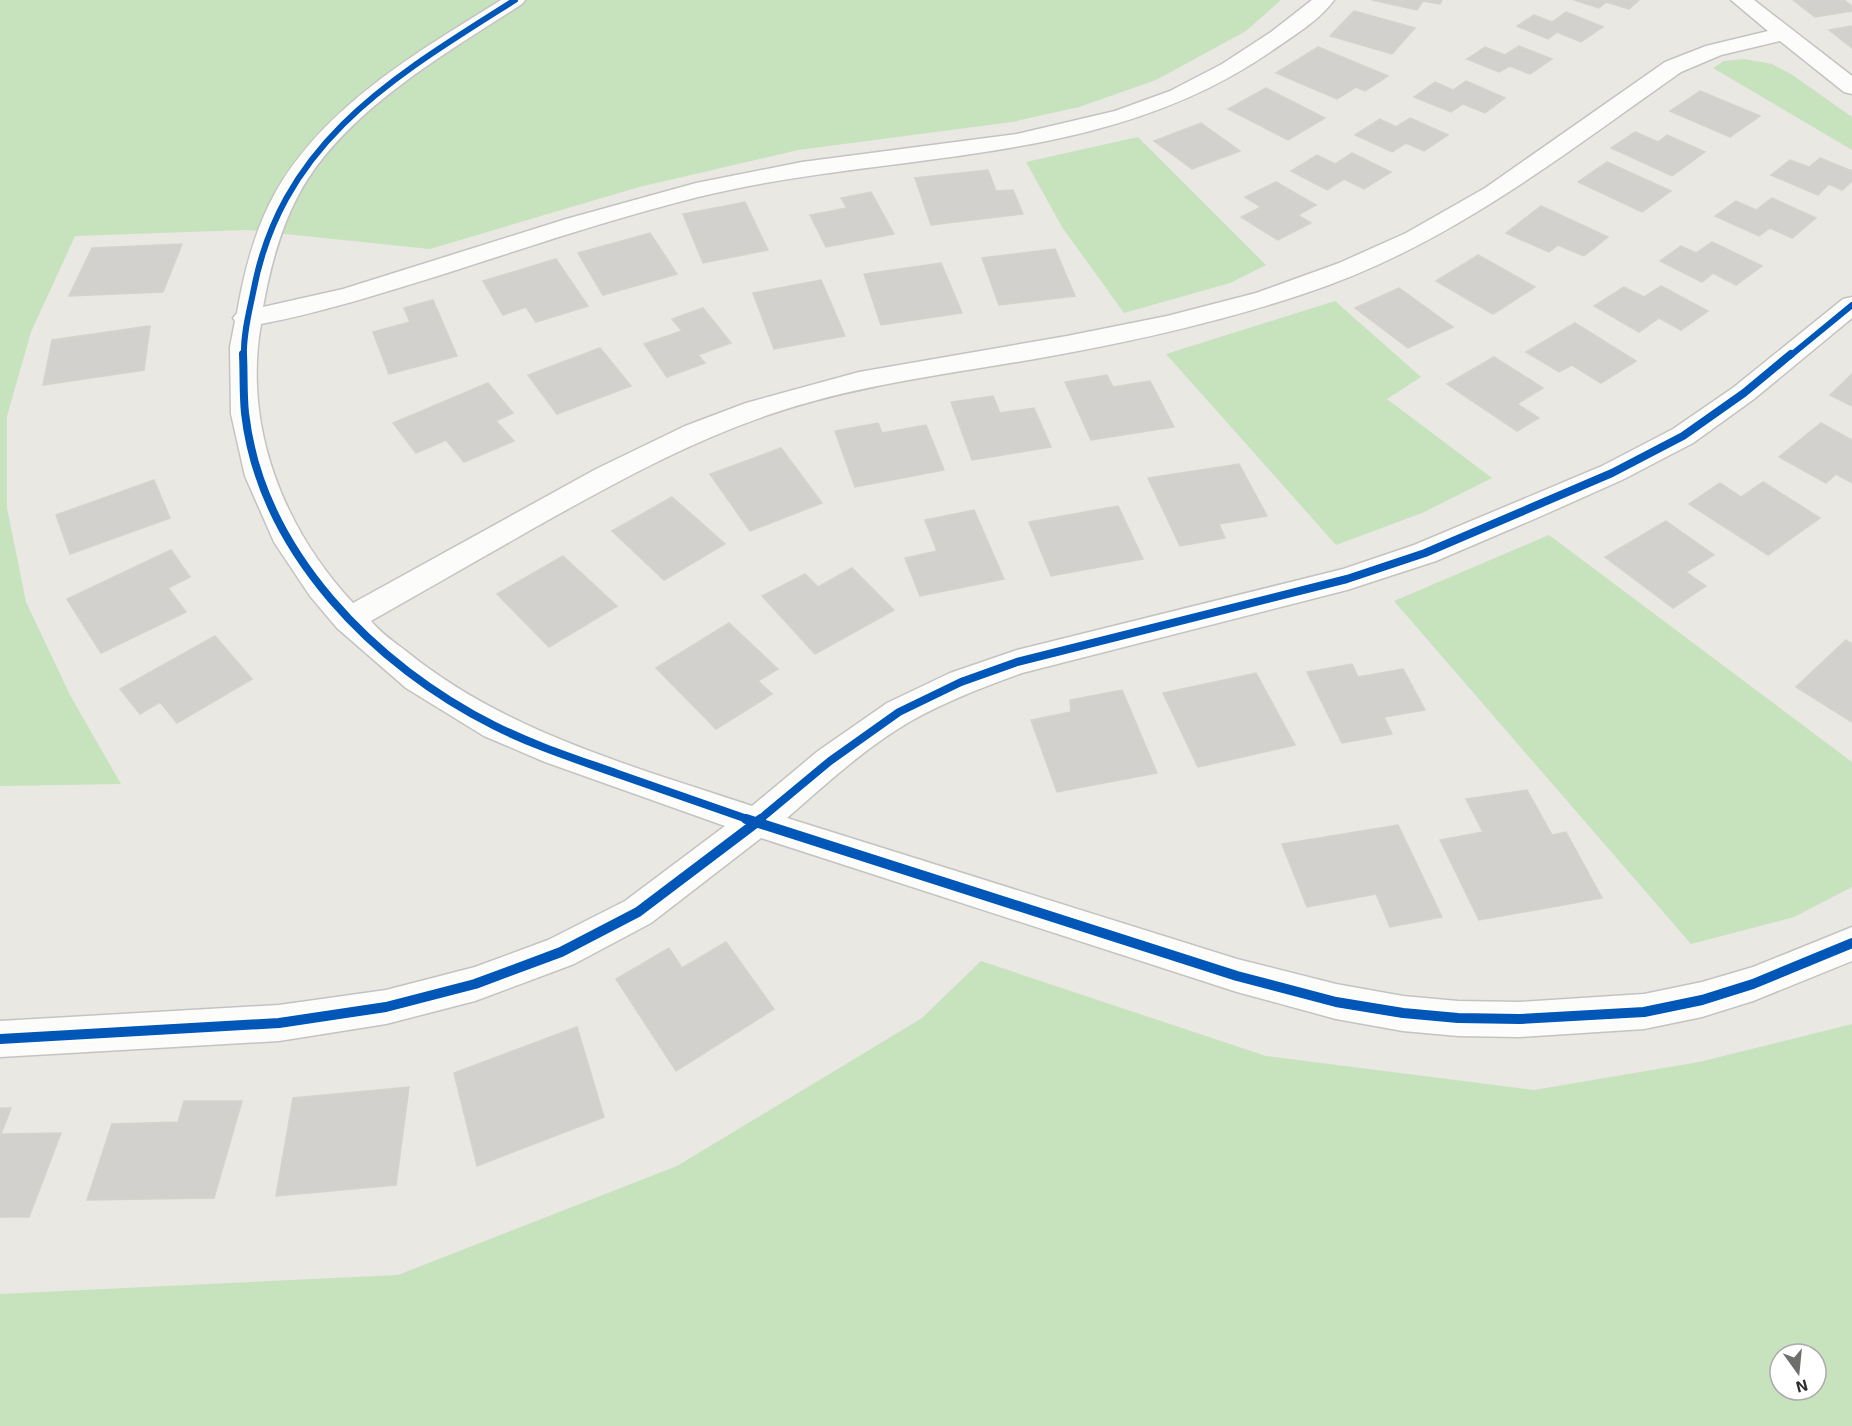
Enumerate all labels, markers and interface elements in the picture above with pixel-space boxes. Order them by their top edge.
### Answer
north arrow [1768,1342,1828,1402]
text: N [1794,1376,1810,1398]

